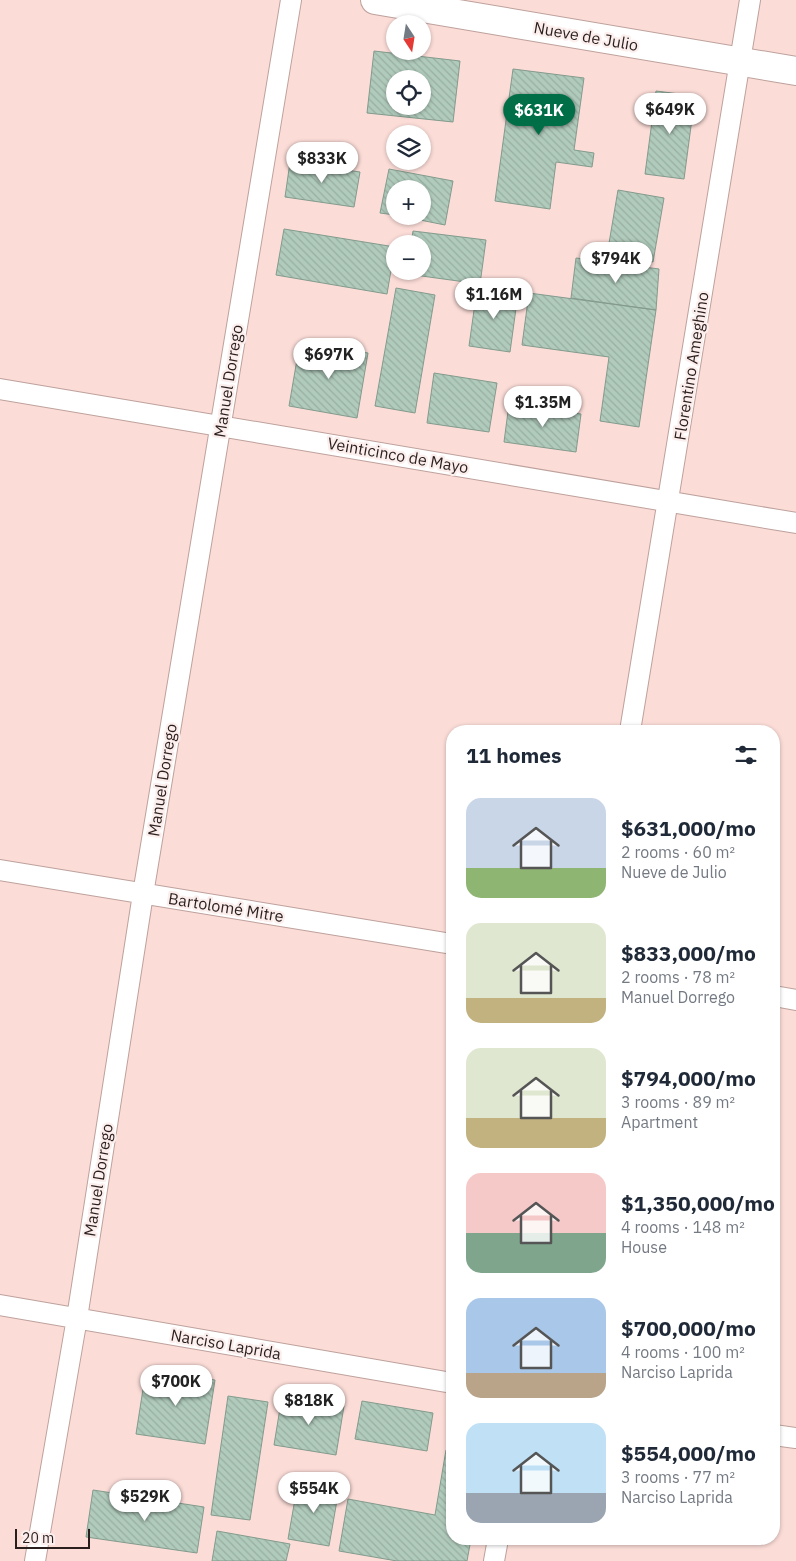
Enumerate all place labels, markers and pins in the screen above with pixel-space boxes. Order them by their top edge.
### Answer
pin: $649K [635,92,705,135]
pin: $631K [504,94,574,136]
pin: $833K [287,142,357,184]
pin: $794K [581,242,651,284]
pin: $1.16M [453,278,535,320]
pin: $697K [294,338,364,380]
pin: $1.35M [502,386,584,428]
pin: $700K [141,1364,211,1407]
pin: $818K [274,1384,344,1426]
pin: $554K [279,1472,349,1514]
pin: $529K [110,1480,180,1522]

